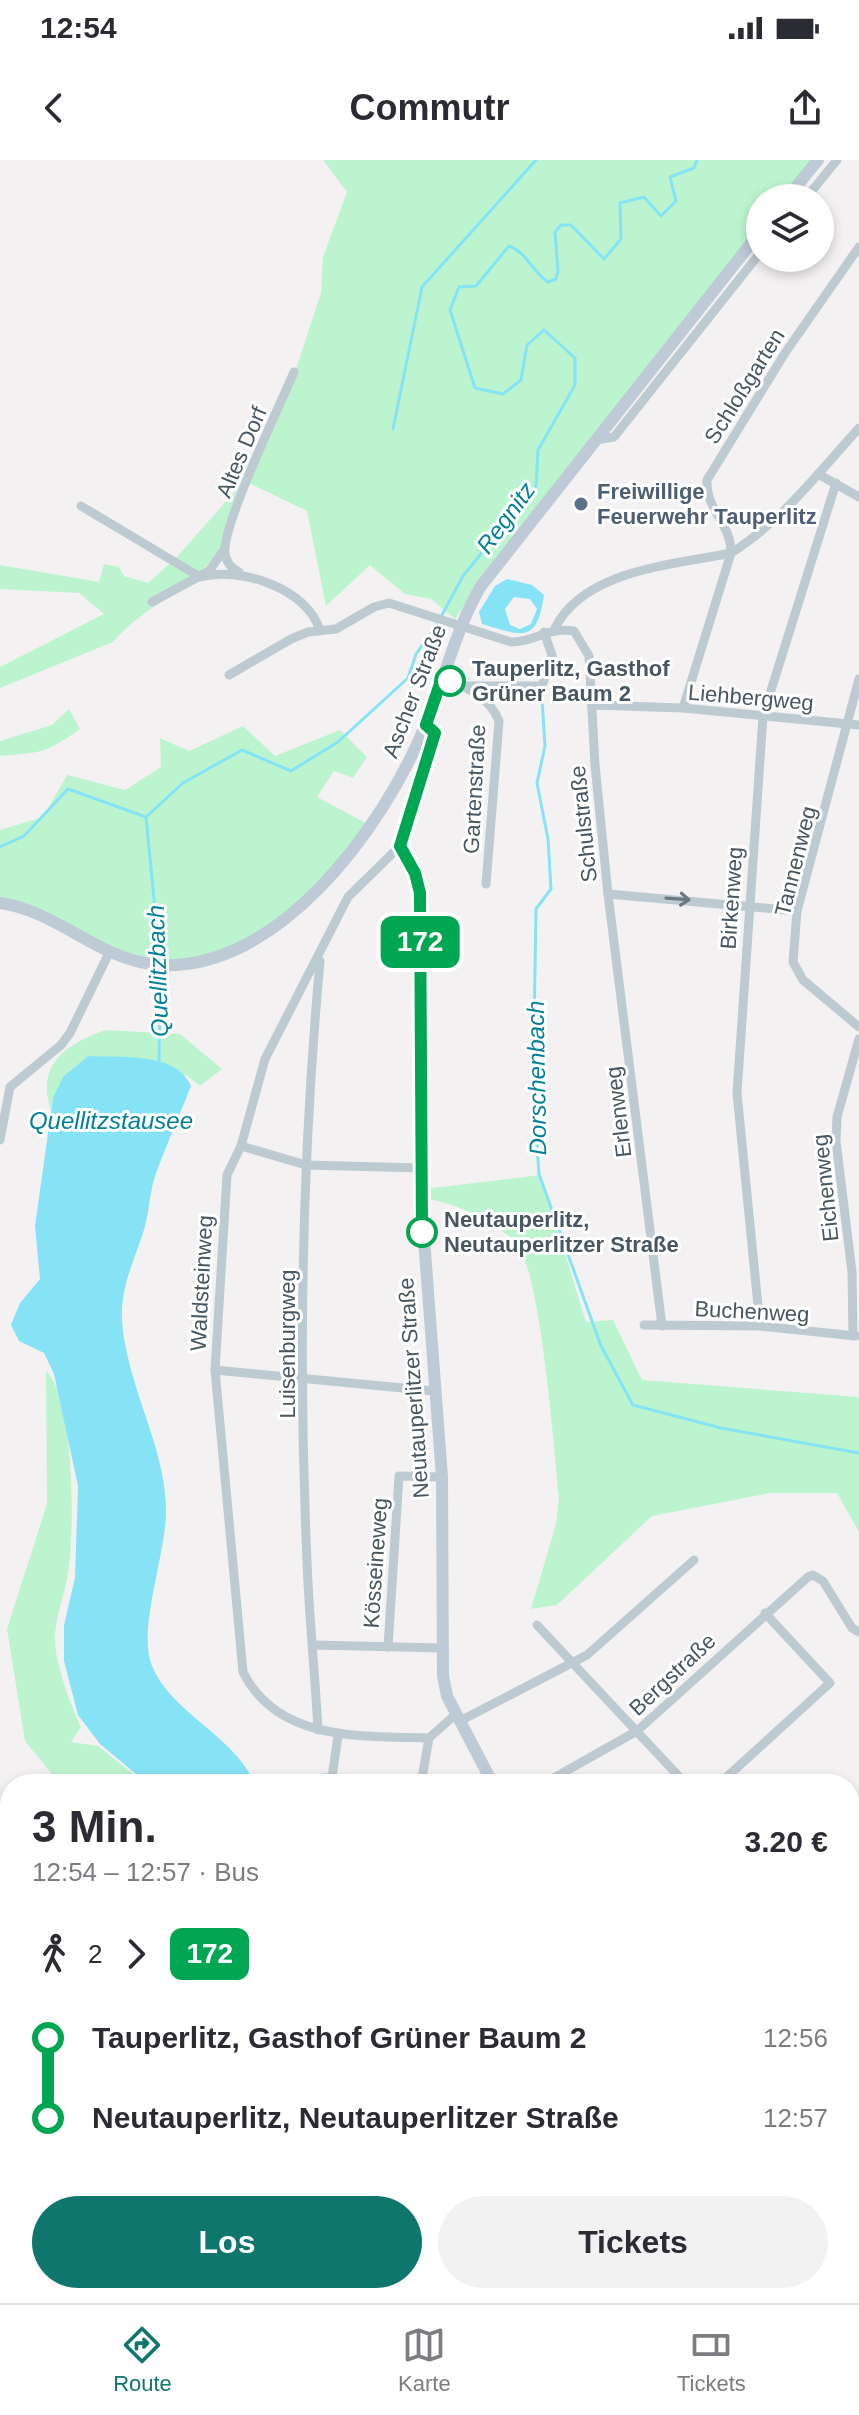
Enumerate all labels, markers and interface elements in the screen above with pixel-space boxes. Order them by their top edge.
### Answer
text: 12:54 [40,11,117,44]
icon: back [32,86,76,130]
icon: share [783,86,827,130]
text: Commutr [350,87,510,128]
map controls [746,184,834,272]
button: layers [746,184,834,272]
street label: Schloßgarten [699,324,790,448]
street label: Altes Dorf [211,402,272,502]
water label: Regnitz [471,477,540,559]
place label: Freiwillige Feuerwehr Tauperlitz [597,479,817,529]
marker: Freiwillige Feuerwehr Tauperlitz [572,495,590,513]
street label: Ascher Straße [378,621,451,761]
place label: Tauperlitz, Gasthof Grüner Baum 2 [472,656,670,706]
marker: Tauperlitz, Gasthof Grüner Baum 2 [435,666,465,696]
street label: Liehbergweg [687,680,815,715]
street label: Gartenstraße [459,724,490,854]
street label: Schulstraße [565,764,602,884]
street label: Tannenweg [770,803,821,919]
street label: Birkenweg [715,846,748,950]
one-way arrow [664,892,691,907]
water label: Quellitzbach [142,905,173,1037]
line badge: 172 [374,916,466,968]
text: 172 [397,926,443,957]
water label: Dorschenbach [522,1000,551,1156]
street label: Erlenweg [601,1065,636,1159]
water label: Quellitzstausee [29,1107,193,1134]
street label: Eichenweg [807,1133,844,1243]
place label: Neutauperlitz, Neutauperlitzer Straße [444,1207,679,1257]
street label: Waldsteinweg [185,1214,218,1352]
marker: Neutauperlitz, Neutauperlitzer Straße [407,1217,437,1247]
street label: Luisenburgweg [275,1269,300,1419]
street label: Neutauperlitzer Straße [393,1277,434,1499]
street label: Buchenweg [694,1296,810,1327]
street label: Kösseineweg [358,1497,393,1629]
street label: Bergstraße [624,1628,721,1721]
text: 3 Min. [32,1802,157,1851]
text: 3.20 € [745,1825,828,1858]
text: 12:54 – 12:57 · Bus [32,1857,259,1887]
icon: walk [32,1932,76,1976]
icon: forward [114,1932,158,1976]
text: 172 [186,1938,233,1969]
text: 2 [88,1939,102,1969]
text: Tauperlitz, Gasthof Grüner Baum 2 [92,2021,587,2054]
text: 12:56 [763,2023,828,2053]
text: Neutauperlitz, Neutauperlitzer Straße [92,2101,619,2134]
text: 12:57 [763,2103,828,2133]
button: Los [32,2196,422,2288]
button: Tickets [438,2196,828,2288]
tab: Route [113,2323,172,2397]
tab: Karte [398,2323,451,2397]
tab: Tickets [677,2323,746,2397]

